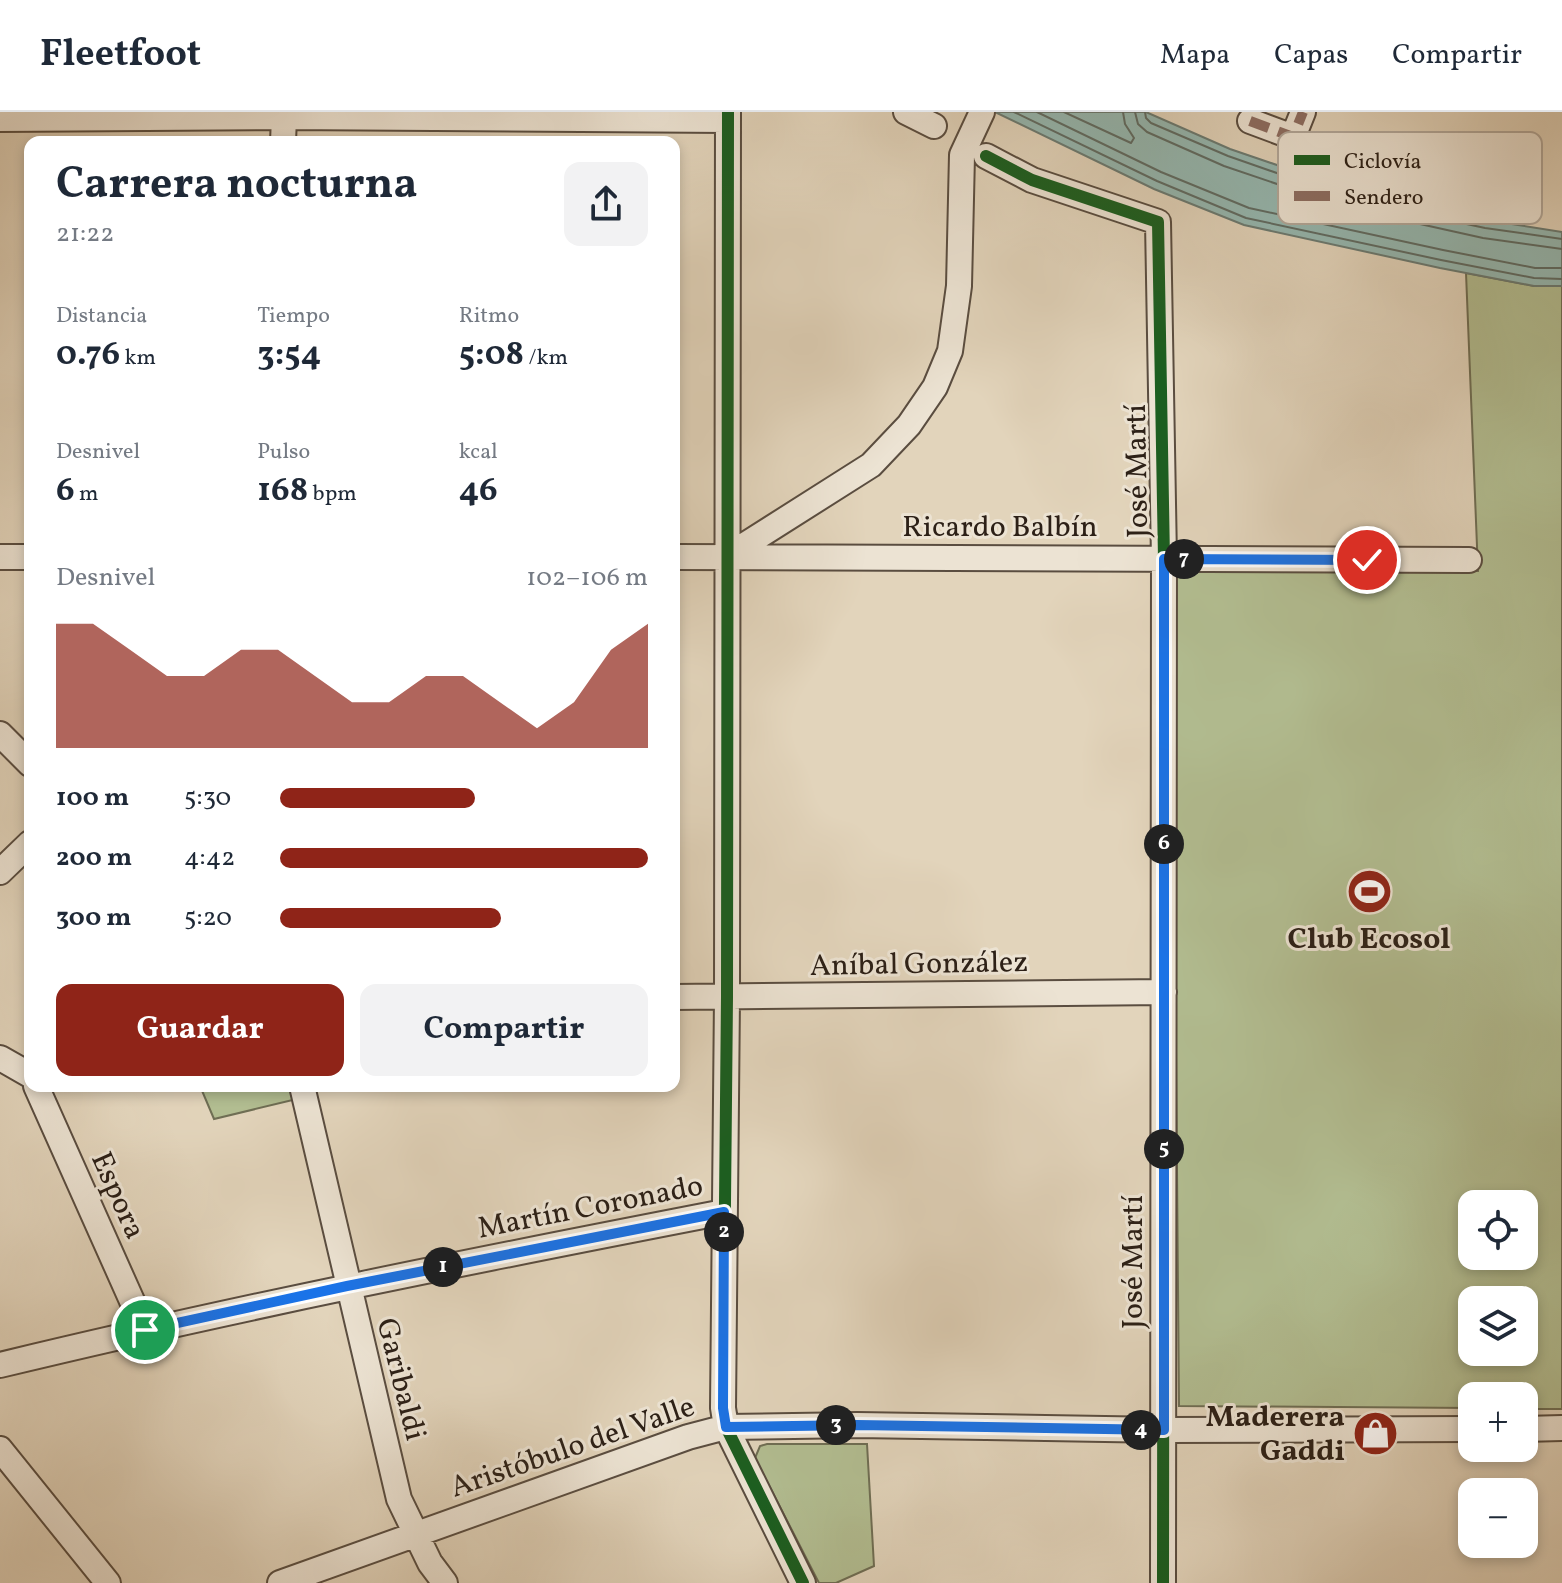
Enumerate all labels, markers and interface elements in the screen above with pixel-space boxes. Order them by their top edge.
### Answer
text: Fleetfoot [40,29,201,82]
text: Mapa [1160,36,1230,75]
text: Capas [1274,36,1348,75]
text: Compartir [1392,36,1522,75]
legend [1278,132,1542,224]
text: Ciclovía [1344,147,1422,178]
text: Carrera nocturna [56,155,418,216]
button: share [564,162,648,246]
text: Sendero [1344,183,1423,214]
text: 21:22 [56,216,114,252]
text: Distancia [56,301,147,332]
text: Tiempo [257,301,330,332]
text: Ritmo [459,301,519,332]
text: 0.76 [56,332,120,379]
text: 3:54 [257,332,321,379]
text: 5:08 [459,332,524,379]
text: km [120,343,156,374]
text: /km [524,343,568,374]
street label: José Martí [1116,404,1160,538]
text: Desnivel [56,437,140,468]
text: Pulso [257,437,310,468]
text: kcal [459,437,498,468]
text: 6 [56,468,75,515]
text: 168 [257,468,308,515]
text: 46 [459,468,498,515]
text: m [75,479,99,510]
text: bpm [308,479,357,510]
street label: Ricardo Balbín [902,507,1098,549]
pin [1333,526,1401,594]
icon: check [1345,538,1389,582]
pin: 7 [1164,539,1204,579]
text: 7 [1179,543,1189,574]
text: Desnivel [56,560,155,596]
text: 102–106 m [526,560,648,596]
text: 100 m [56,780,129,816]
text: 5:30 [184,780,231,816]
pin: 6 [1144,824,1184,864]
text: 6 [1158,828,1170,859]
text: 200 m [56,840,132,876]
text: 4:42 [184,840,235,876]
sports icon: Club Ecosol [1345,868,1393,916]
text: 300 m [56,900,132,936]
text: 5:20 [184,900,232,936]
place label: Club Ecosol [1288,919,1450,961]
street label: Aníbal González [809,942,1029,988]
button: Guardar [56,984,344,1076]
button: Compartir [360,984,648,1076]
pin: 5 [1144,1129,1184,1169]
text: 5 [1159,1133,1169,1164]
street label: Espora [79,1145,155,1246]
street label: Martín Coronado [474,1166,707,1250]
map controls [1458,1190,1538,1558]
button: locate [1458,1190,1538,1270]
street label: José Martí [1113,1195,1155,1329]
pin: 2 [704,1212,744,1252]
text: 2 [718,1216,730,1247]
pin: 1 [423,1247,463,1287]
text: 1 [439,1251,447,1282]
button: layers [1458,1286,1538,1366]
pin [111,1296,179,1364]
icon: arrive [123,1308,167,1352]
street label: Garibaldi [365,1314,436,1445]
button: + [1458,1382,1538,1462]
street label: Aristóbulo del Valle [445,1386,700,1509]
place label: Maderera Gaddi [1206,1397,1345,1473]
pin: 3 [816,1405,856,1445]
text: 3 [830,1409,842,1440]
shop icon: Maderera Gaddi [1352,1409,1400,1457]
pin: 4 [1121,1410,1161,1450]
text: 4 [1134,1414,1148,1445]
button: − [1458,1478,1538,1558]

